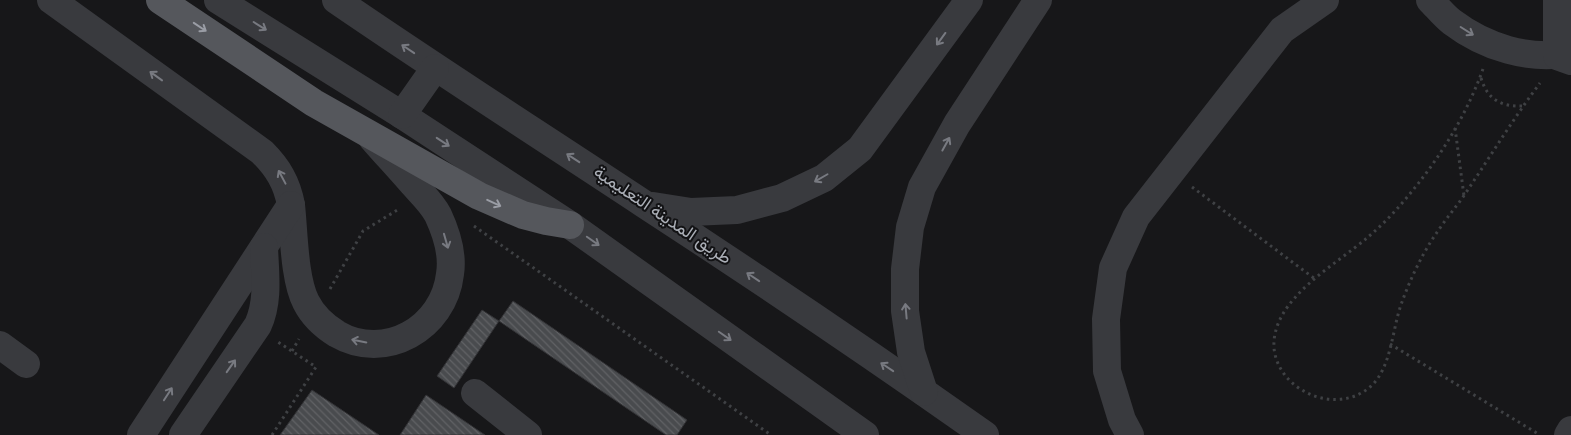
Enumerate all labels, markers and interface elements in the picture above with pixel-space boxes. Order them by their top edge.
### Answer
one-way arrow [252,21,266,31]
one-way arrow [193,22,207,32]
one-way arrow [1459,27,1473,37]
one-way arrow [936,32,946,46]
one-way arrow [402,44,416,54]
one-way arrow [149,71,163,81]
one-way arrow [436,136,450,147]
one-way arrow [942,137,951,152]
one-way arrow [567,152,581,162]
street label: طريق المدينة التعليمية [589,161,735,271]
one-way arrow [277,170,286,185]
one-way arrow [815,174,829,184]
one-way arrow [486,199,501,208]
one-way arrow [442,232,451,248]
one-way arrow [586,236,599,247]
one-way arrow [746,272,760,282]
one-way arrow [901,303,910,319]
one-way arrow [718,331,732,341]
one-way arrow [352,336,368,346]
one-way arrow [226,359,236,373]
one-way arrow [881,362,895,372]
one-way arrow [163,388,173,402]

